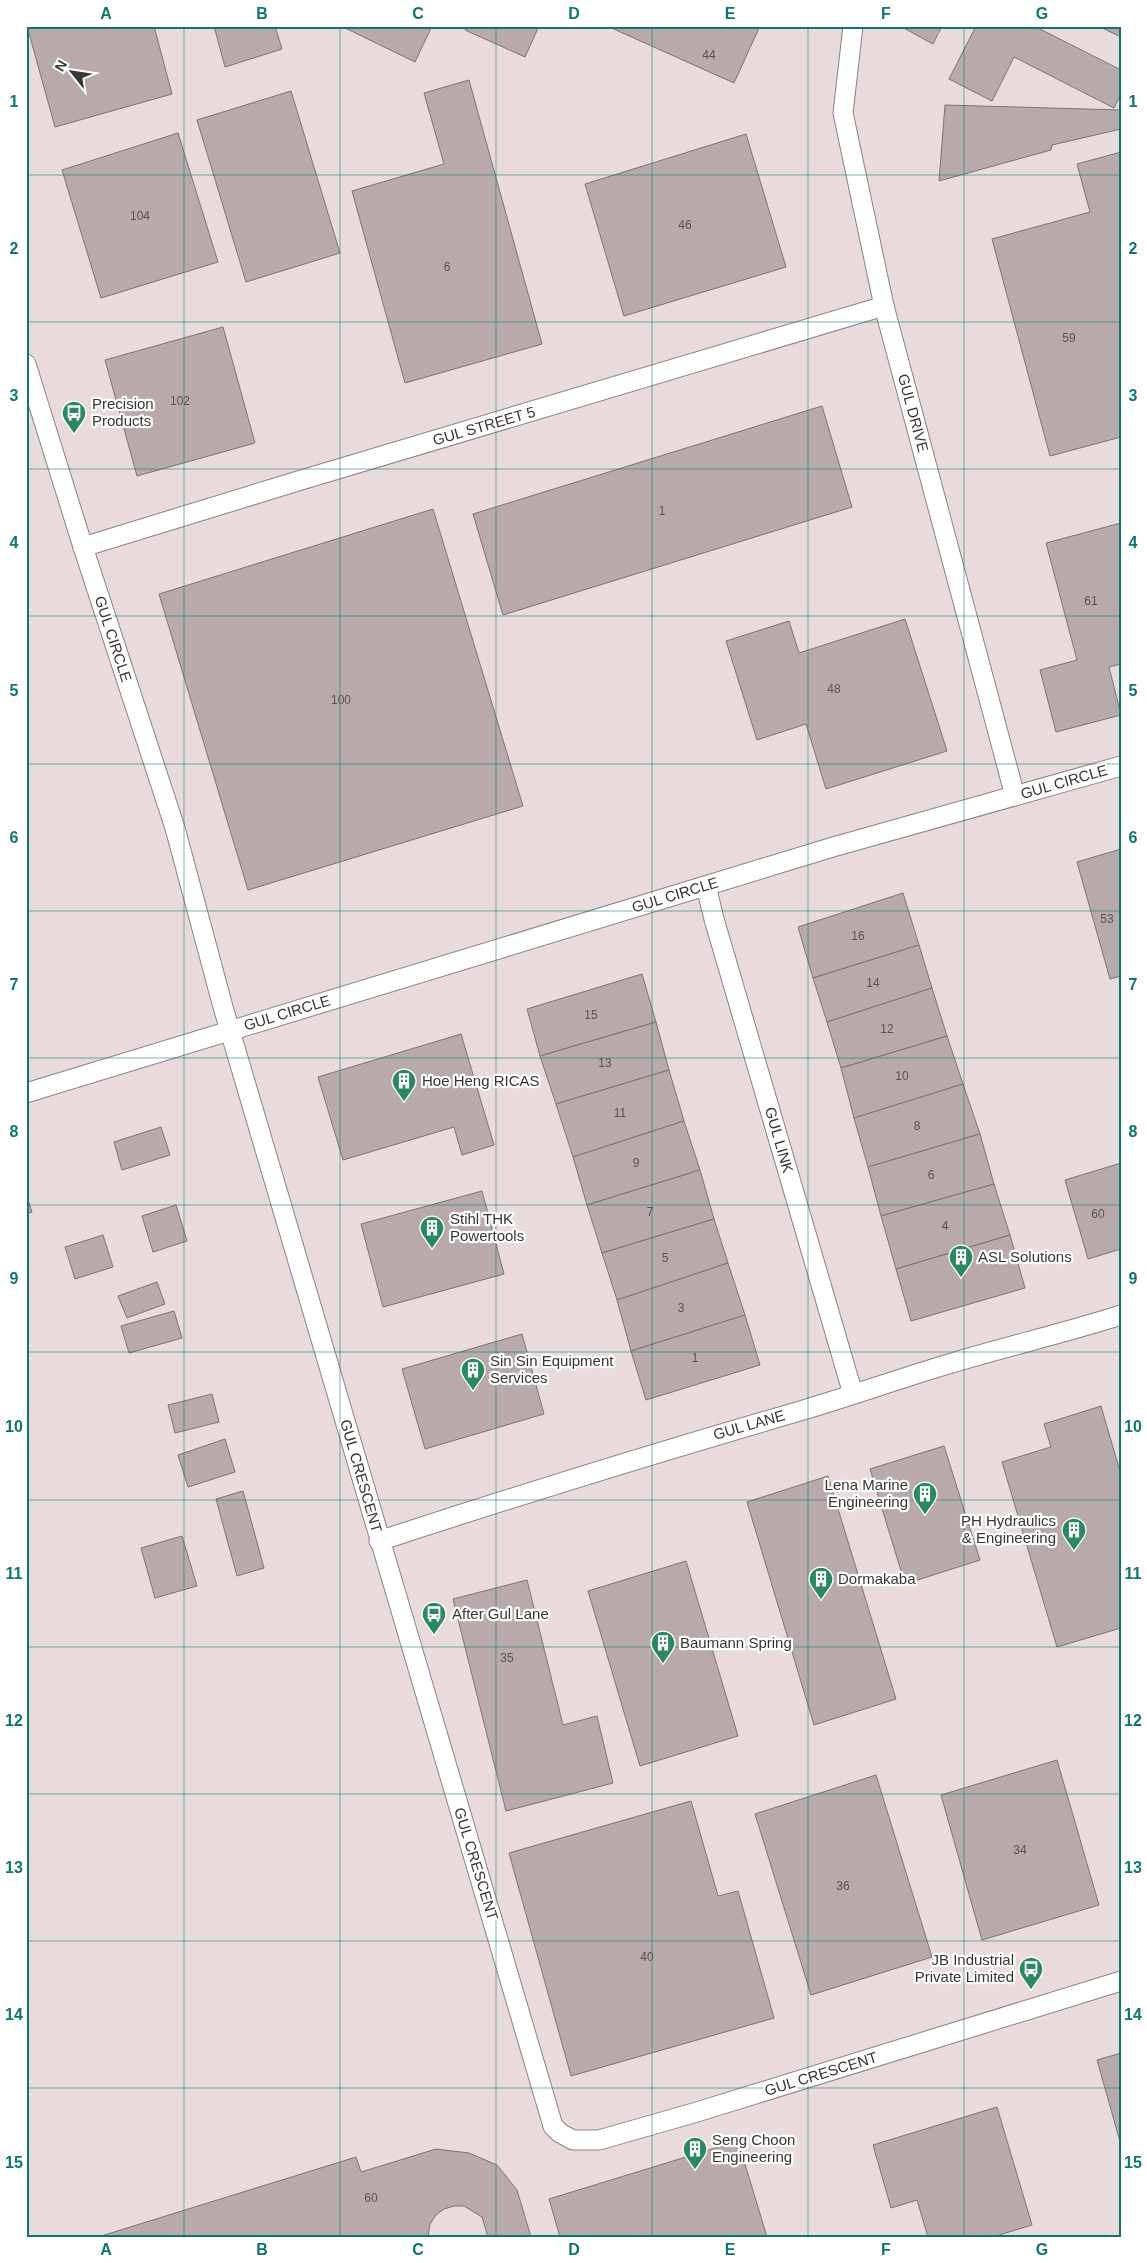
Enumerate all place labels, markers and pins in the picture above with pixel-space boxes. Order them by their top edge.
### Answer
place label: Precision Products [92,395,154,429]
bus stop icon: Precision Products [61,400,87,434]
building icon: Hoe Heng RICAS [391,1068,417,1102]
place label: Hoe Heng RICAS [422,1072,540,1089]
place label: Stihl THK Powertools [450,1210,524,1244]
building icon: Stihl THK Powertools [419,1215,445,1249]
building icon: ASL Solutions [948,1244,974,1278]
place label: ASL Solutions [978,1248,1072,1265]
place label: Sin Sin Equipment Services [490,1352,614,1386]
building icon: Sin Sin Equipment Services [460,1357,486,1391]
place label: Lena Marine Engineering [825,1476,908,1510]
building icon: Lena Marine Engineering [912,1481,938,1515]
place label: PH Hydraulics & Engineering [961,1512,1056,1546]
building icon: PH Hydraulics & Engineering [1061,1517,1087,1551]
building icon: Dormakaba [808,1566,834,1600]
place label: Dormakaba [838,1570,916,1587]
bus stop icon: After Gul Lane [421,1601,447,1635]
place label: After Gul Lane [452,1605,549,1622]
building icon: Baumann Spring [650,1630,676,1664]
place label: Baumann Spring [680,1634,792,1651]
place label: JB Industrial Private Limited [915,1951,1014,1985]
bus stop icon: JB Industrial Private Limited [1018,1956,1044,1990]
place label: Seng Choon Engineering [712,2131,795,2165]
building icon: Seng Choon Engineering [682,2136,708,2170]

